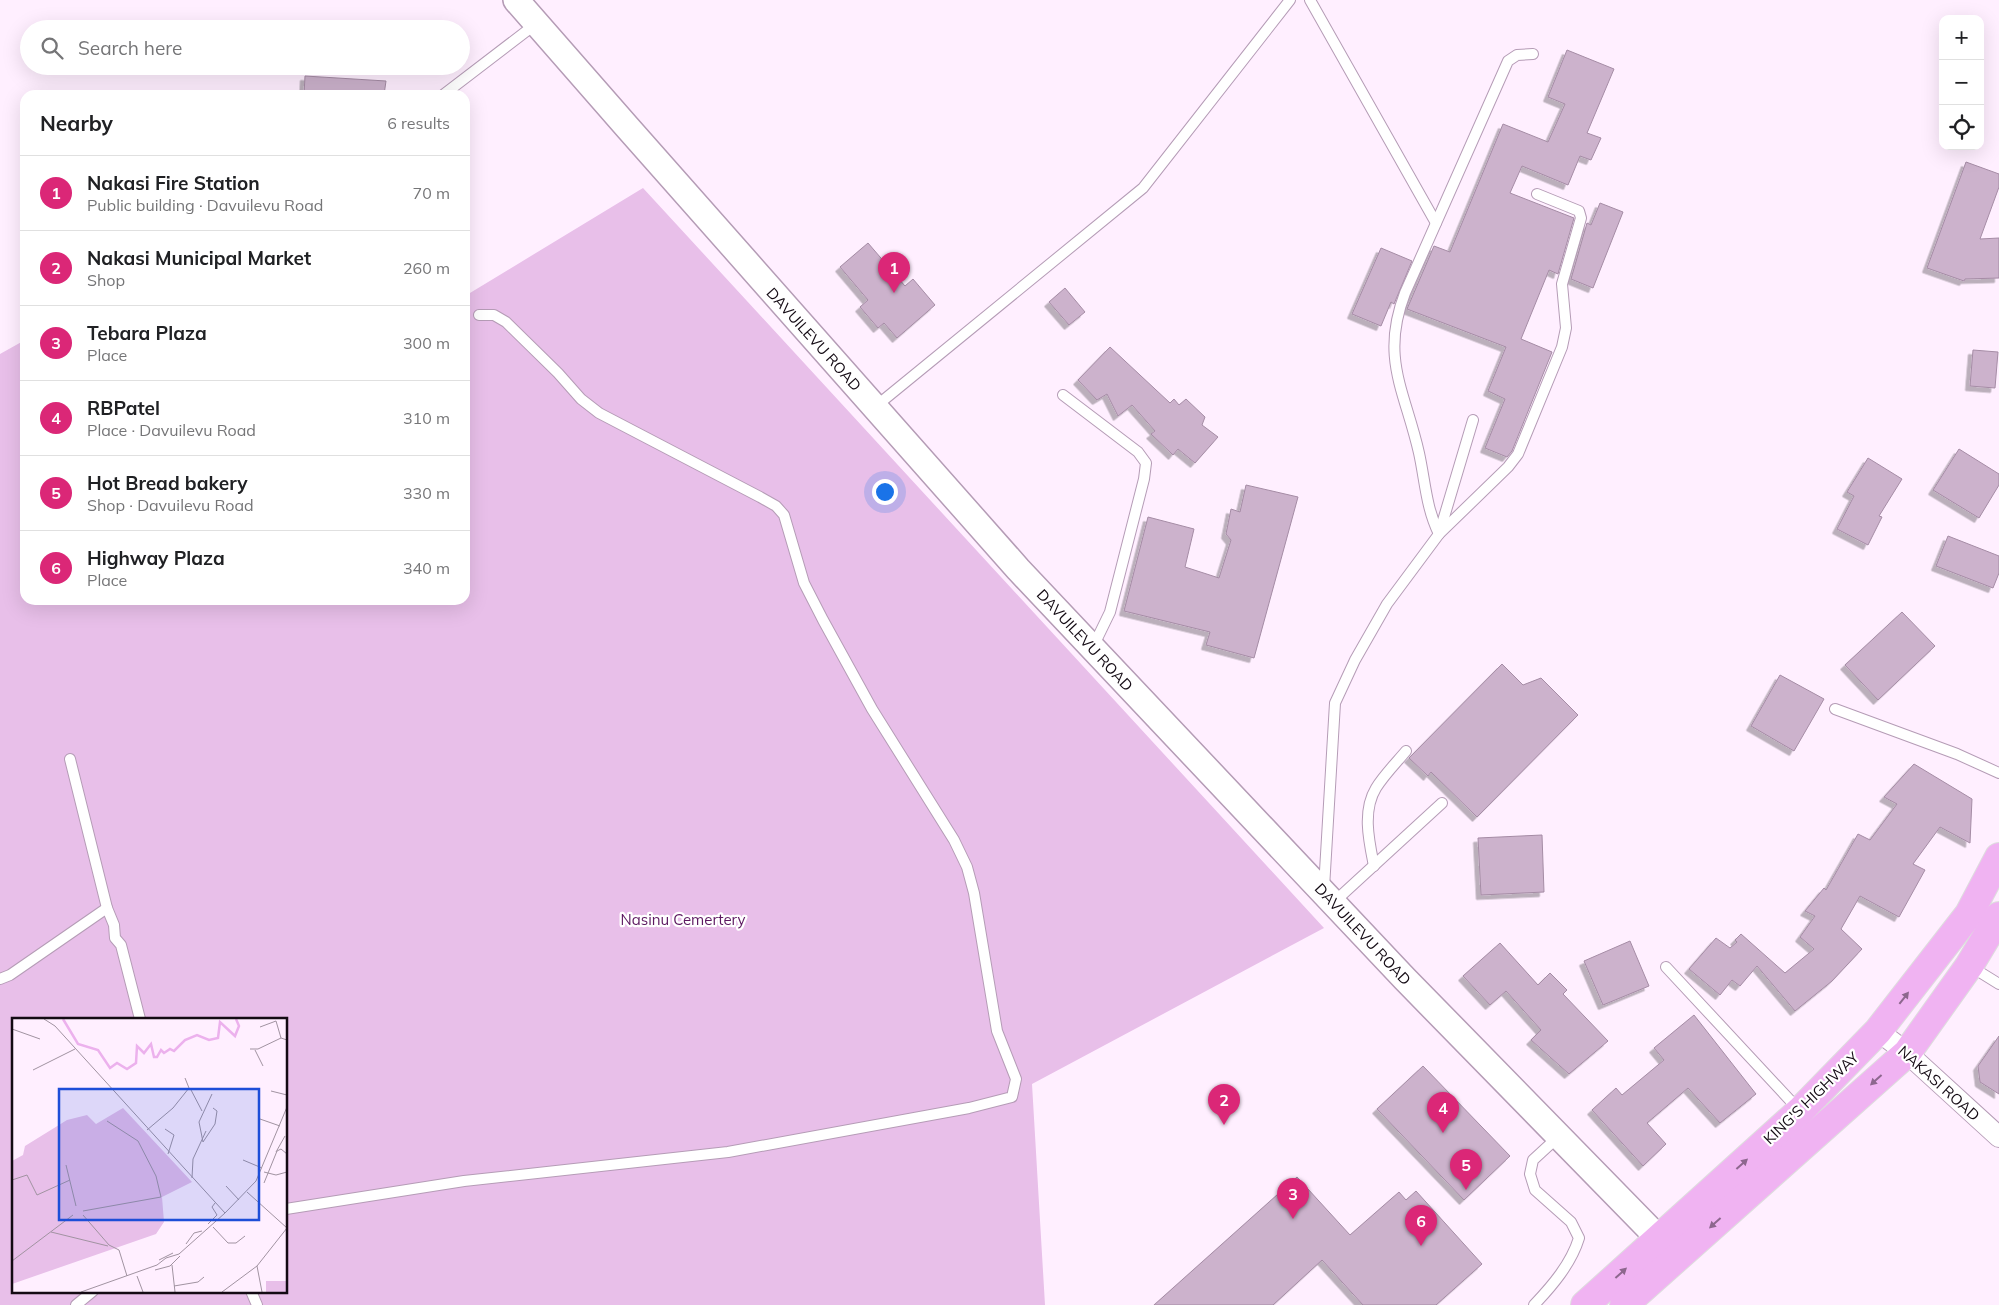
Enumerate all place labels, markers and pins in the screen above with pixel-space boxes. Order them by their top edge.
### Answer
pin: 1 [878,252,910,293]
pin: 2 [1208,1084,1240,1125]
pin: 4 [1427,1092,1459,1133]
pin: 5 [1450,1149,1482,1190]
pin: 3 [1277,1178,1309,1219]
pin: 6 [1405,1205,1437,1246]

